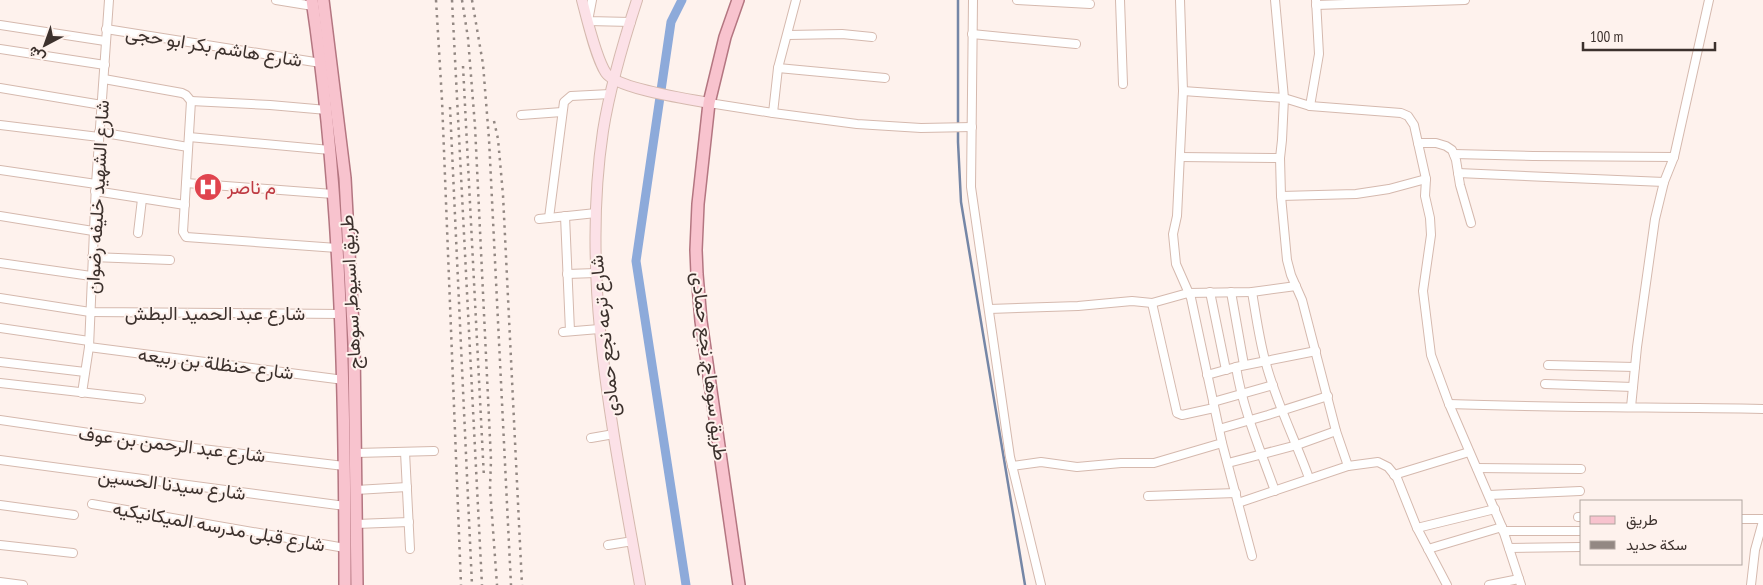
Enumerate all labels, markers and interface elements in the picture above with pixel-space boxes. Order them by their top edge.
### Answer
north arrow [20,20,70,70]
street label: شارع هاشم بكر ابو حجى [124,20,304,73]
scale bar [1583,20,1716,52]
text: 100 m [1590,27,1623,46]
text: ش [24,42,49,67]
street label: شارع الشهيد خليفه رضوان [80,99,115,295]
hospital icon: م ناصر [193,172,223,202]
place label: م ناصر [226,175,276,200]
street label: طريق اسيوط, سوهاج [334,214,367,370]
street label: شارع ترعه نجع حمادى [584,254,626,418]
street label: طريق سوهاج, نجع حمادى [685,270,733,462]
street label: شارع عبد الحميد البطش [125,301,305,326]
street label: شارع حنظلة بن ربيعه [137,342,295,385]
street label: شارع عبد الرحمن بن عوف [77,421,267,468]
street label: شارع سيدنا الحسين [97,463,247,506]
street label: شارع قبلى مدرسه الميكانيكيه [111,496,327,557]
legend [1580,500,1743,565]
text: طريق [1626,510,1658,530]
text: سكة حديد [1626,535,1687,554]

